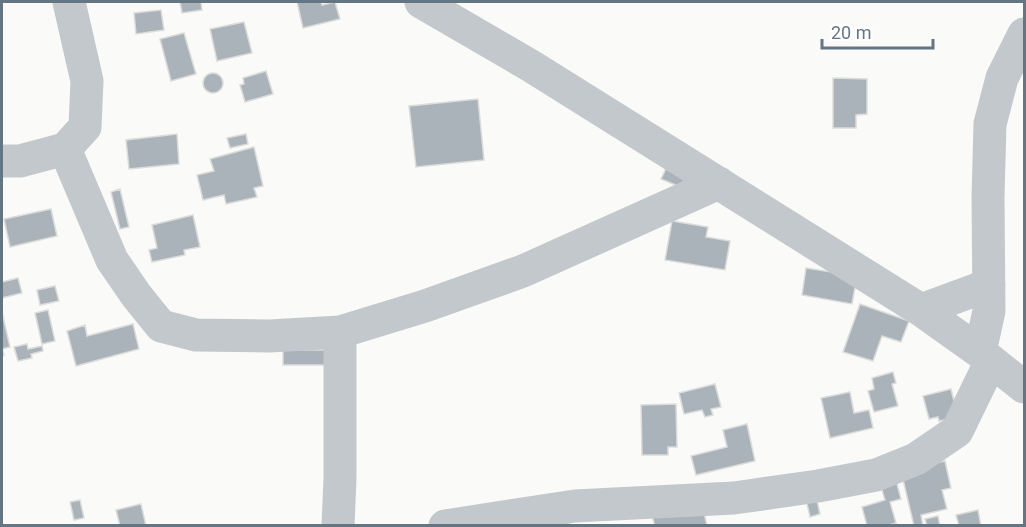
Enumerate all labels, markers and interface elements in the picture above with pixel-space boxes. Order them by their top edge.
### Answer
scale bar [822,12,933,50]
text: 20 m [831,22,871,43]

